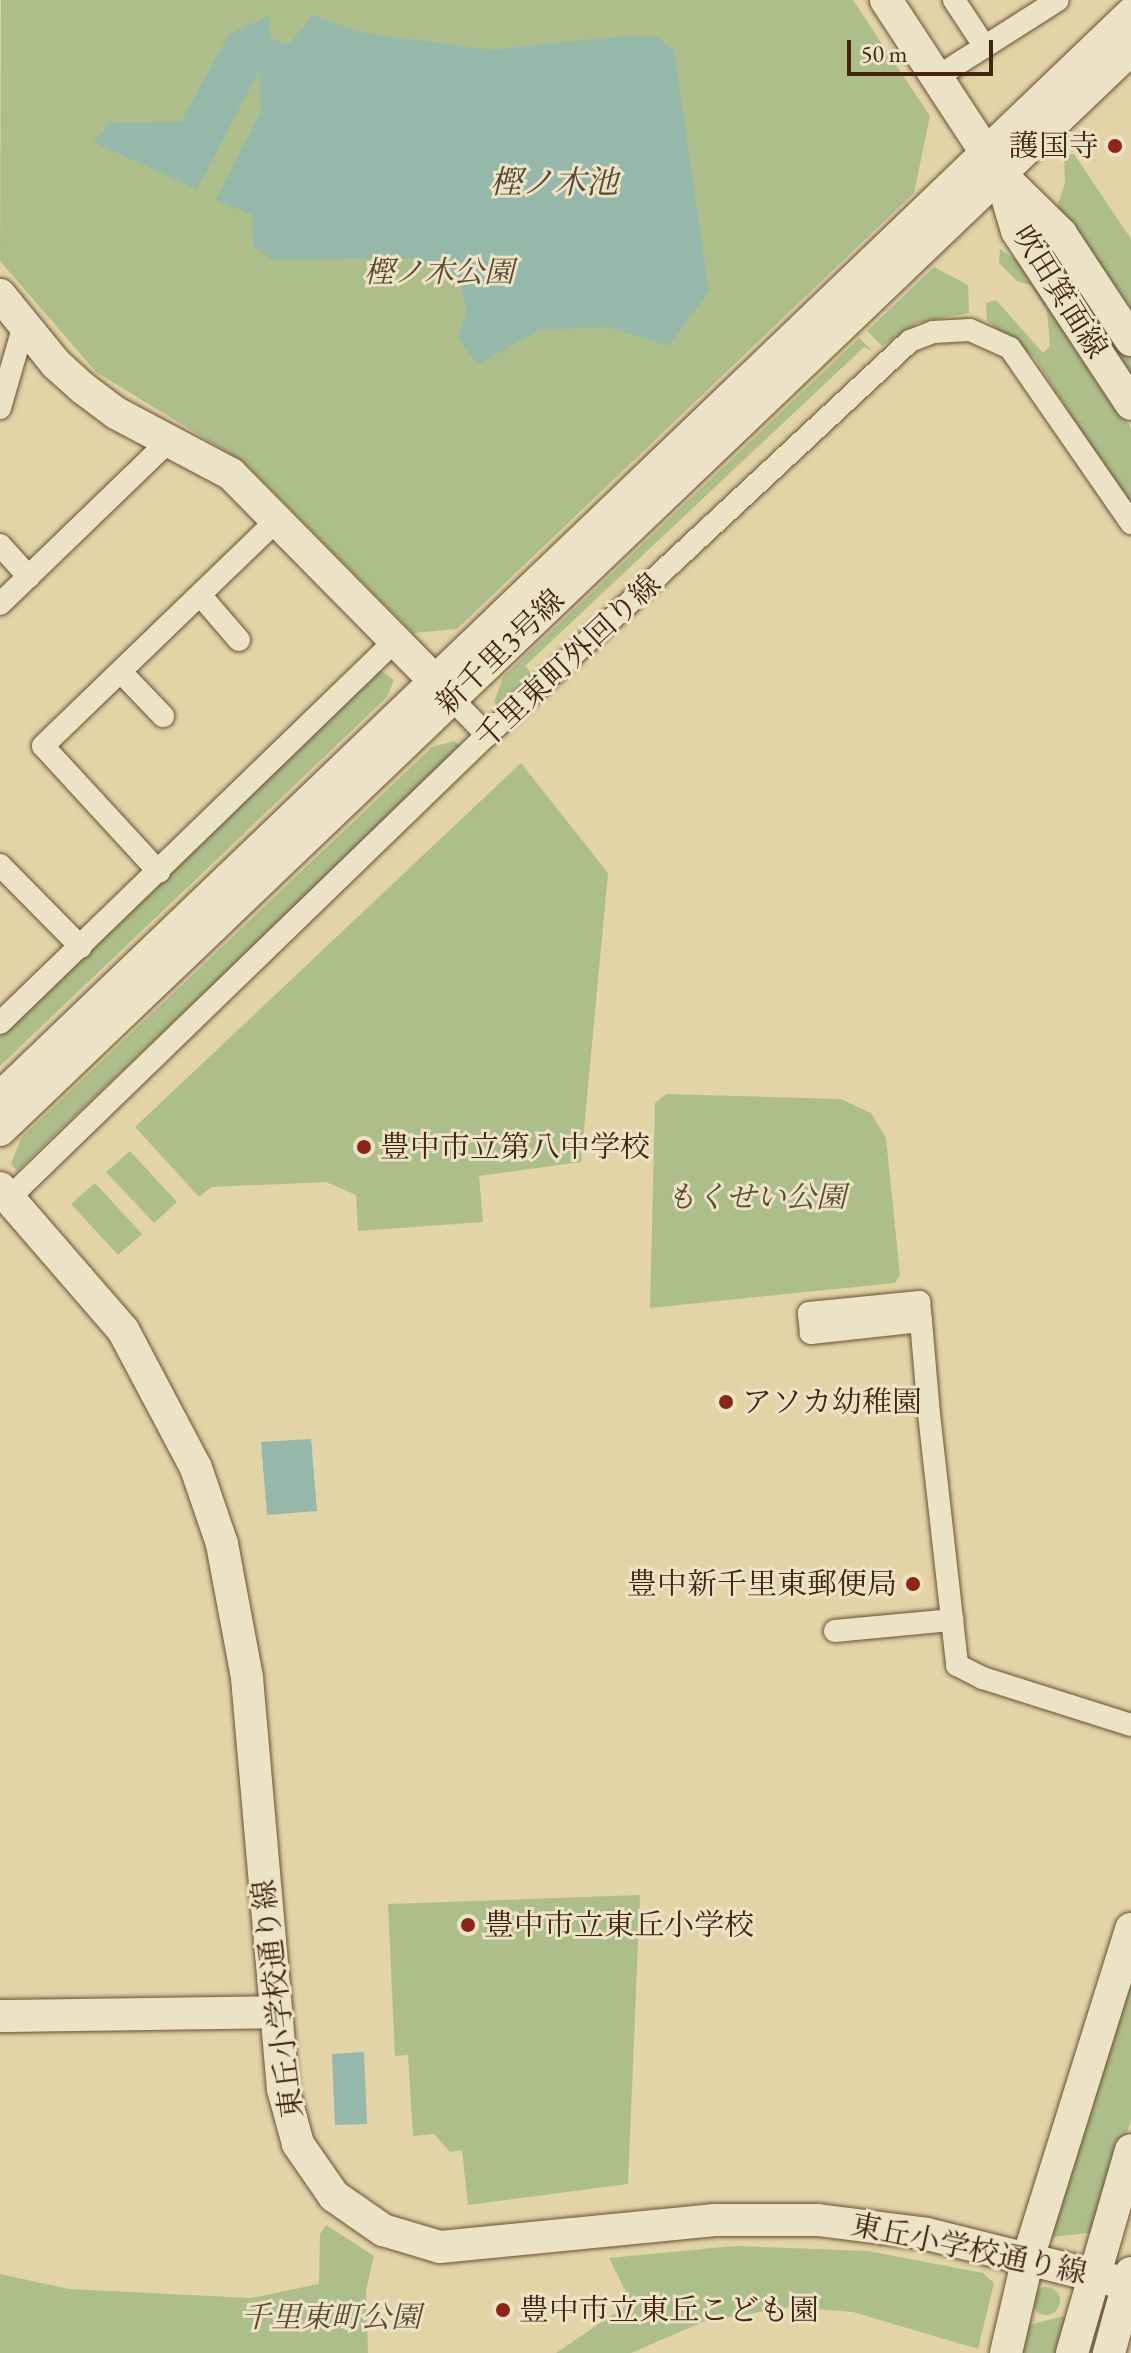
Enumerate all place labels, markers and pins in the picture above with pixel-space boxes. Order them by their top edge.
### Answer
place label: 護国寺 [1009,128,1099,164]
marker: 護国寺 [1106,137,1124,155]
place label: 豊中市立第八中学校 [380,1129,650,1165]
marker: 豊中市立第八中学校 [355,1138,373,1156]
place label: アソカ幼稚園 [742,1384,922,1420]
marker: アソカ幼稚園 [717,1393,735,1411]
place label: 豊中新千里東郵便局 [627,1566,897,1602]
marker: 豊中新千里東郵便局 [904,1575,922,1593]
place label: 豊中市立東丘小学校 [484,1907,754,1943]
marker: 豊中市立東丘小学校 [459,1916,477,1934]
place label: 豊中市立東丘こども園 [519,2292,819,2328]
marker: 豊中市立東丘こども園 [494,2301,512,2319]

